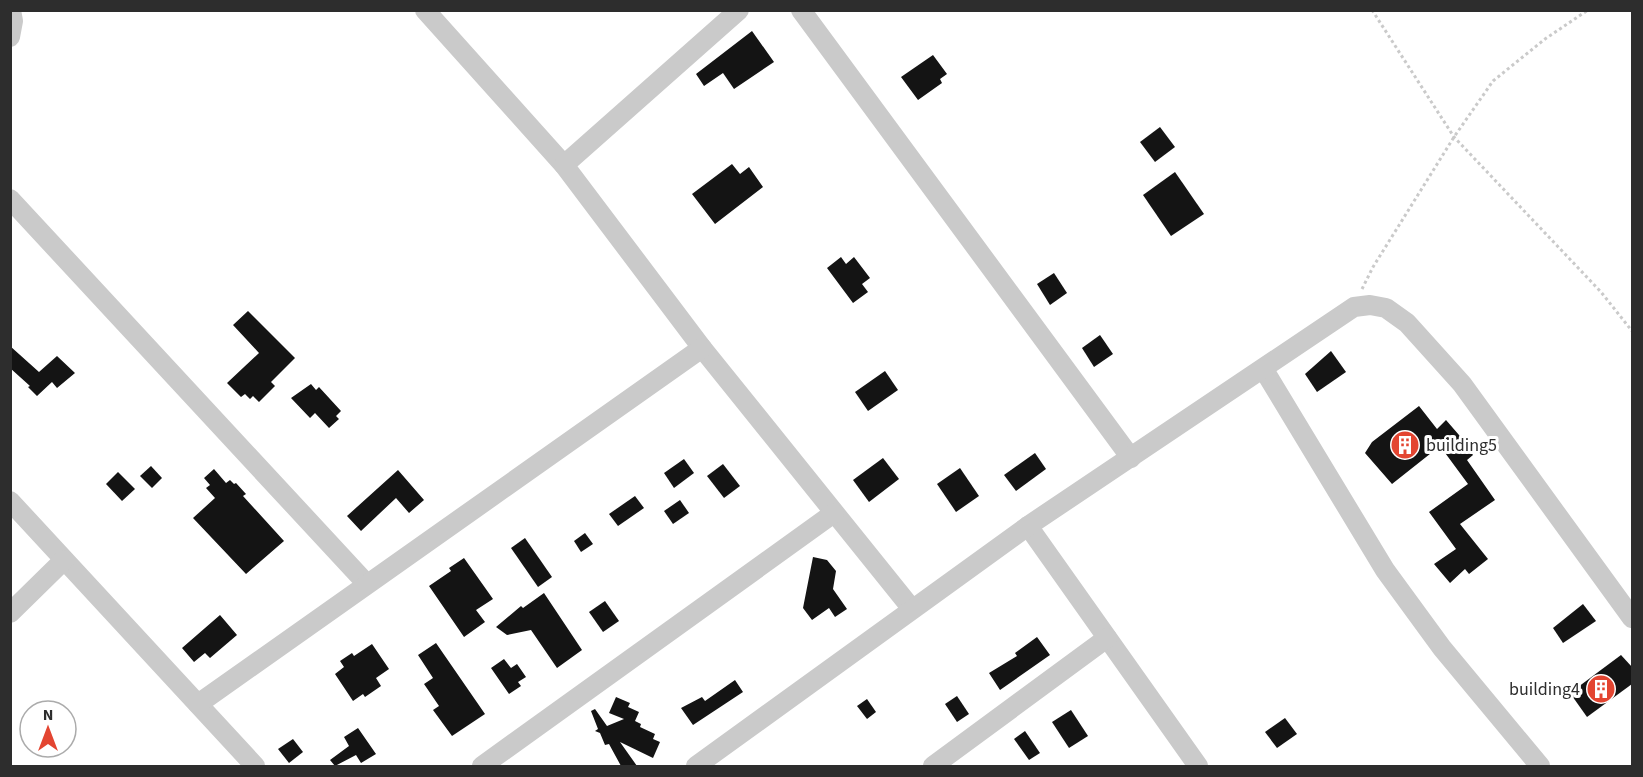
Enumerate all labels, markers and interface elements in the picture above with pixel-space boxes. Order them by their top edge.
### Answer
building icon: building5 [1389,429,1421,461]
place label: building5 [1426,433,1497,458]
building icon: building4 [1585,673,1617,705]
place label: building4 [1509,677,1580,702]
north arrow [18,699,78,759]
text: N [43,704,53,726]

